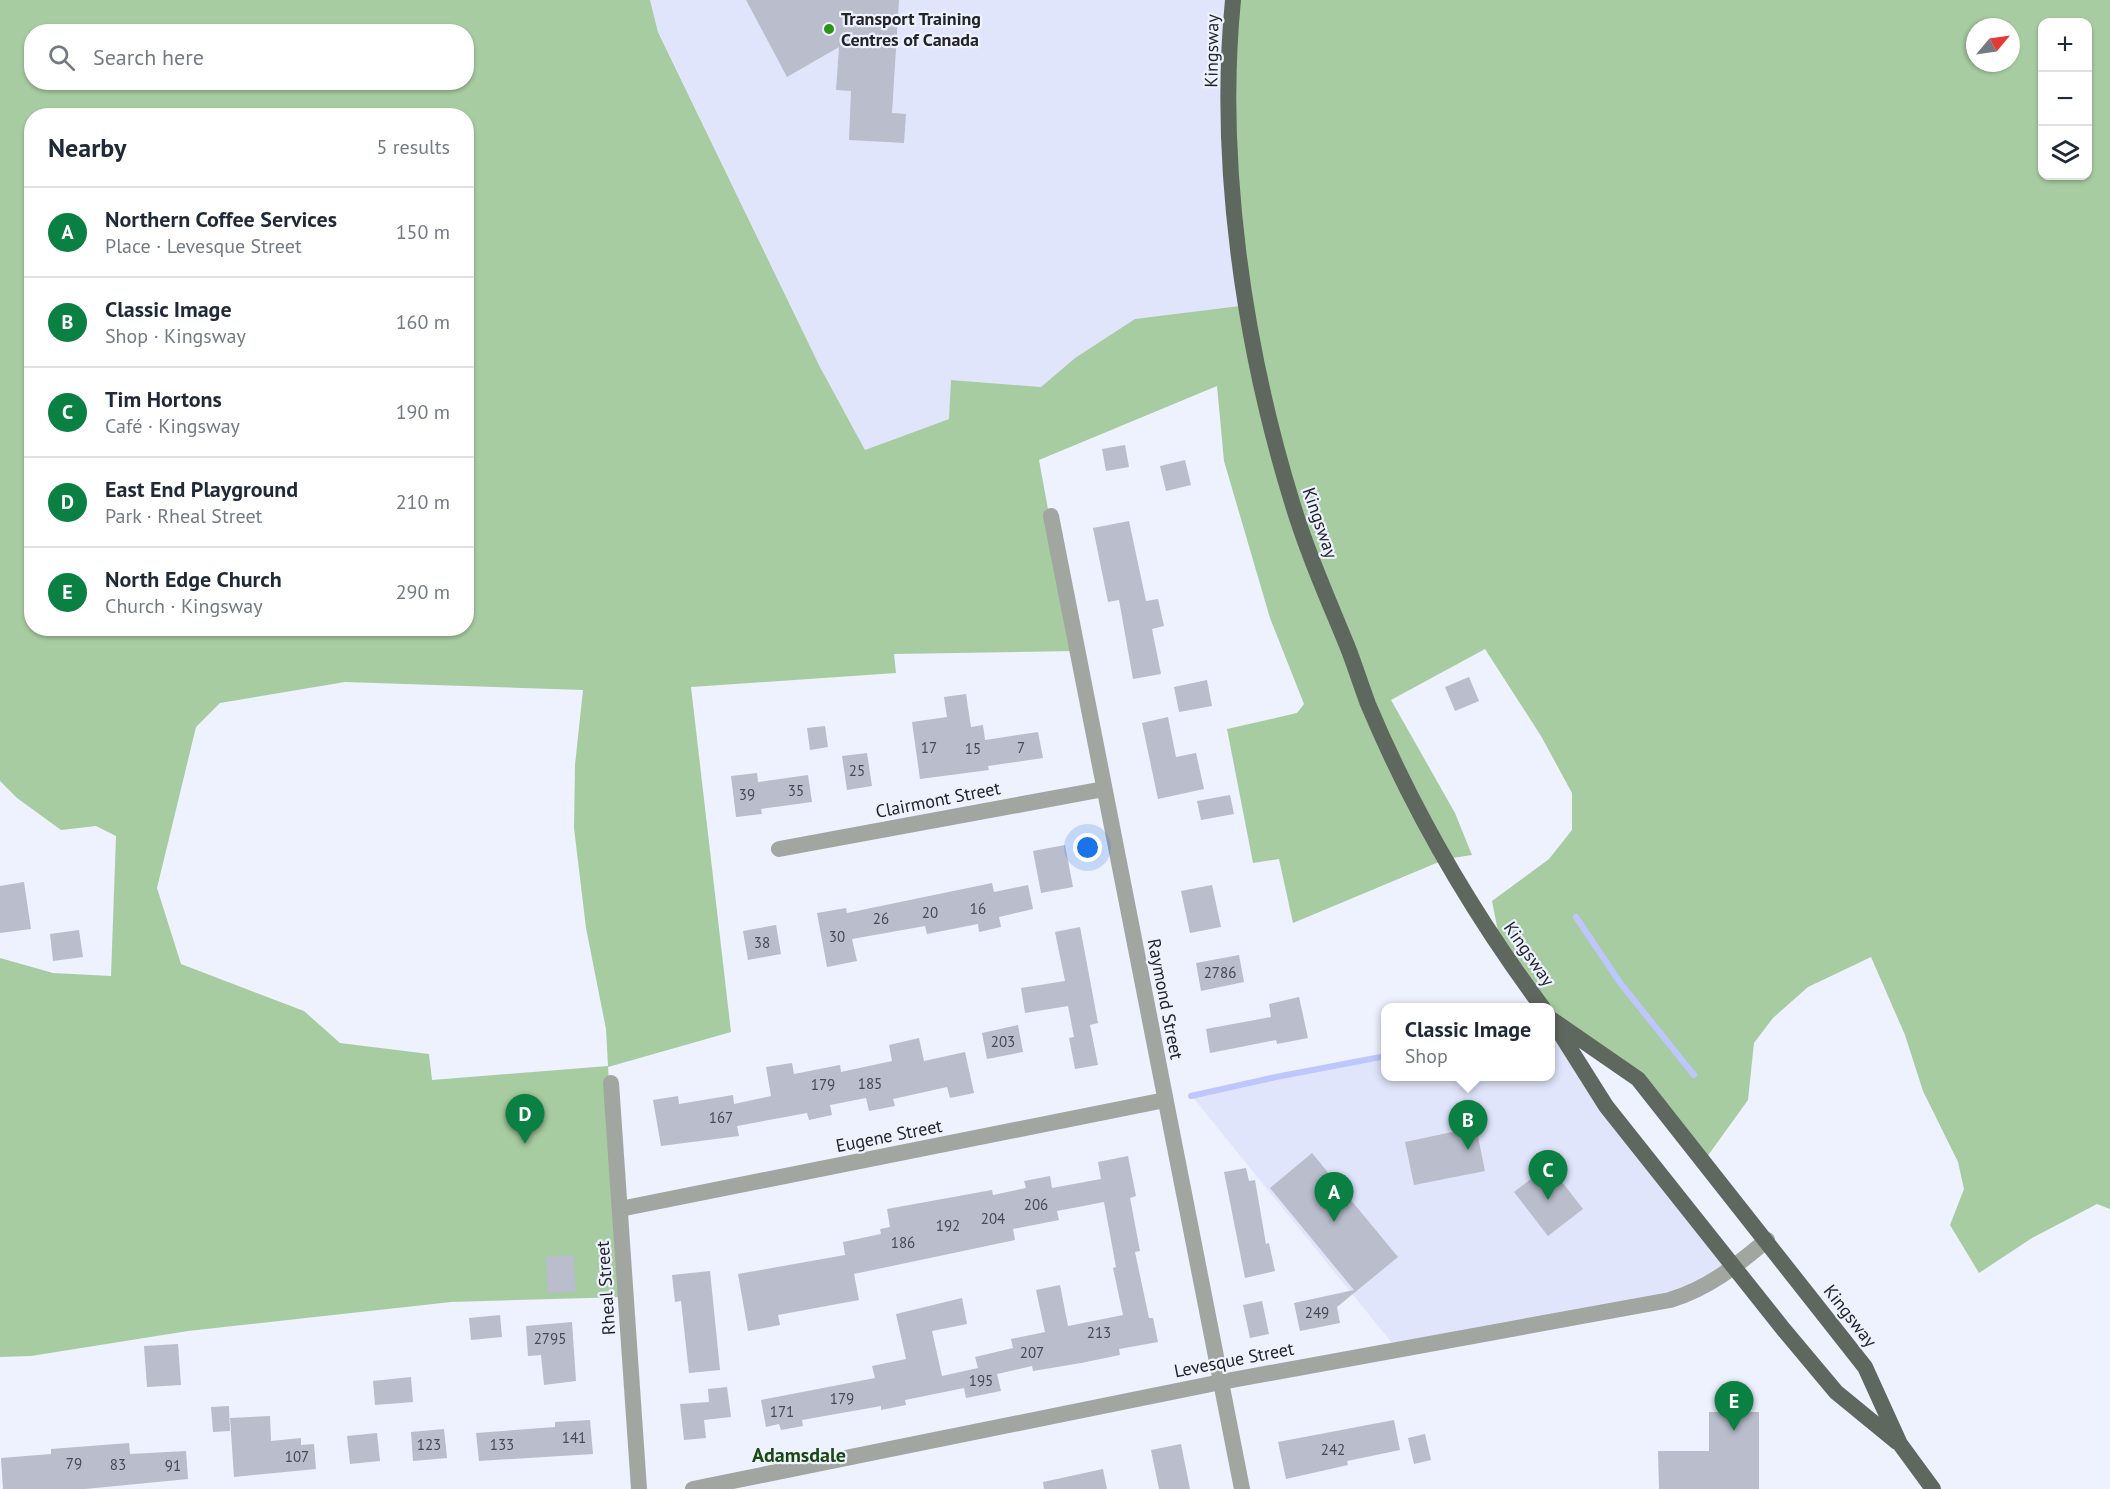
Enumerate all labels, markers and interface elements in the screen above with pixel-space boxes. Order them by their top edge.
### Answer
place label: Transport Training Centres of Canada [841,7,981,51]
street label: Kingsway [1199,13,1224,88]
north arrow [1966,18,2020,72]
map controls [2038,18,2092,180]
button: + [2038,18,2092,72]
marker: Transport Training Centres of Canada [822,22,836,36]
search box [24,24,474,90]
icon: search [45,41,78,74]
text: Search here [93,43,204,71]
button: − [2038,72,2092,126]
button: layers [2038,126,2092,180]
text: Nearby [48,131,126,164]
text: 5 results [377,134,450,160]
text: Northern Coffee Services [105,205,337,233]
text: A [61,219,74,245]
text: 150 m [396,219,450,245]
text: Place · Levesque Street [105,233,302,259]
text: Classic Image [105,295,232,323]
text: B [62,309,73,335]
text: 160 m [396,309,450,335]
text: Shop · Kingsway [105,323,246,349]
text: Tim Hortons [105,385,222,413]
text: C [62,399,73,425]
text: 190 m [396,399,450,425]
text: Café · Kingsway [105,413,240,439]
text: East End Playground [105,475,298,503]
street label: Kingsway [1298,484,1343,562]
text: D [61,489,74,515]
text: 210 m [396,489,450,515]
text: Park · Rheal Street [105,503,262,529]
text: North Edge Church [105,565,282,593]
text: E [62,579,73,605]
text: 290 m [396,579,450,605]
text: Church · Kingsway [105,593,263,619]
house number: 17 [921,738,937,757]
house number: 7 [1017,738,1025,757]
house number: 15 [965,739,981,758]
house number: 25 [849,761,865,780]
street label: Clairmont Street [874,776,1002,823]
house number: 35 [788,781,804,800]
house number: 39 [739,785,755,804]
your location [1073,833,1102,862]
house number: 16 [970,899,986,918]
house number: 20 [922,903,938,922]
house number: 26 [873,909,889,928]
street label: Kingsway [1499,917,1560,991]
house number: 30 [829,927,845,946]
house number: 38 [754,933,770,952]
street label: Raymond Street [1143,937,1188,1061]
house number: 2786 [1204,963,1236,982]
popup [1381,1003,1555,1081]
text: Classic Image [1405,1015,1531,1043]
house number: 203 [991,1032,1015,1051]
text: Shop [1405,1043,1448,1069]
house number: 185 [858,1074,882,1093]
house number: 179 [811,1075,835,1094]
pin: D [506,1094,544,1144]
pin: B [1448,1100,1488,1150]
house number: 167 [709,1108,733,1127]
street label: Eugene Street [834,1114,944,1157]
pin: C [1528,1150,1568,1200]
pin: A [1314,1172,1354,1222]
house number: 206 [1024,1195,1048,1214]
house number: 204 [981,1209,1005,1228]
house number: 192 [936,1216,960,1235]
house number: 186 [891,1233,915,1252]
street label: Rheal Street [591,1240,620,1336]
street label: Kingsway [1819,1280,1882,1352]
house number: 249 [1305,1303,1329,1322]
house number: 213 [1087,1323,1111,1342]
house number: 2795 [534,1329,566,1348]
street label: Levesque Street [1172,1337,1296,1382]
house number: 207 [1020,1343,1044,1362]
house number: 195 [969,1371,993,1390]
pin: E [1714,1382,1754,1431]
house number: 179 [830,1389,854,1408]
house number: 171 [770,1402,794,1421]
house number: 141 [562,1428,586,1447]
house number: 123 [417,1435,441,1454]
house number: 133 [490,1435,514,1454]
house number: 242 [1321,1440,1345,1459]
district label: Adamsdale [752,1442,846,1468]
house number: 107 [285,1447,309,1466]
house number: 79 [66,1454,82,1473]
house number: 83 [110,1455,126,1474]
house number: 91 [165,1456,181,1475]

